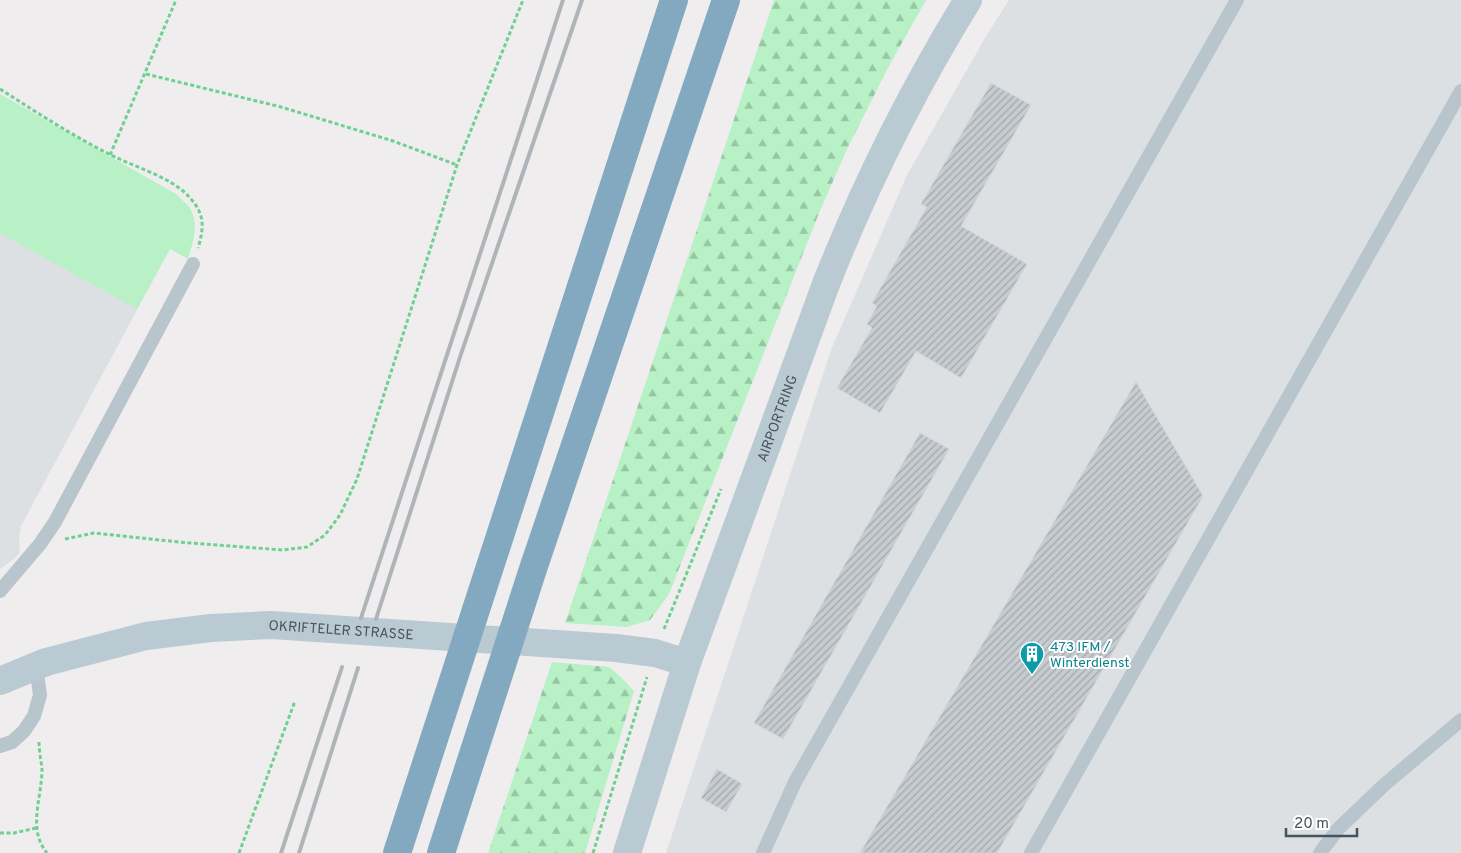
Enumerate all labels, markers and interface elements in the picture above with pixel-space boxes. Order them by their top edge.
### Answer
street label: AIRPORTRING [754,373,802,465]
street label: OKRIFTELER STRASSE [268,618,414,644]
place label: 473 IFM / Winterdienst [1050,639,1130,672]
building icon: 473 IFM / Winterdienst [1019,641,1045,675]
scale bar [1286,806,1357,838]
text: 20 m [1294,815,1329,834]

